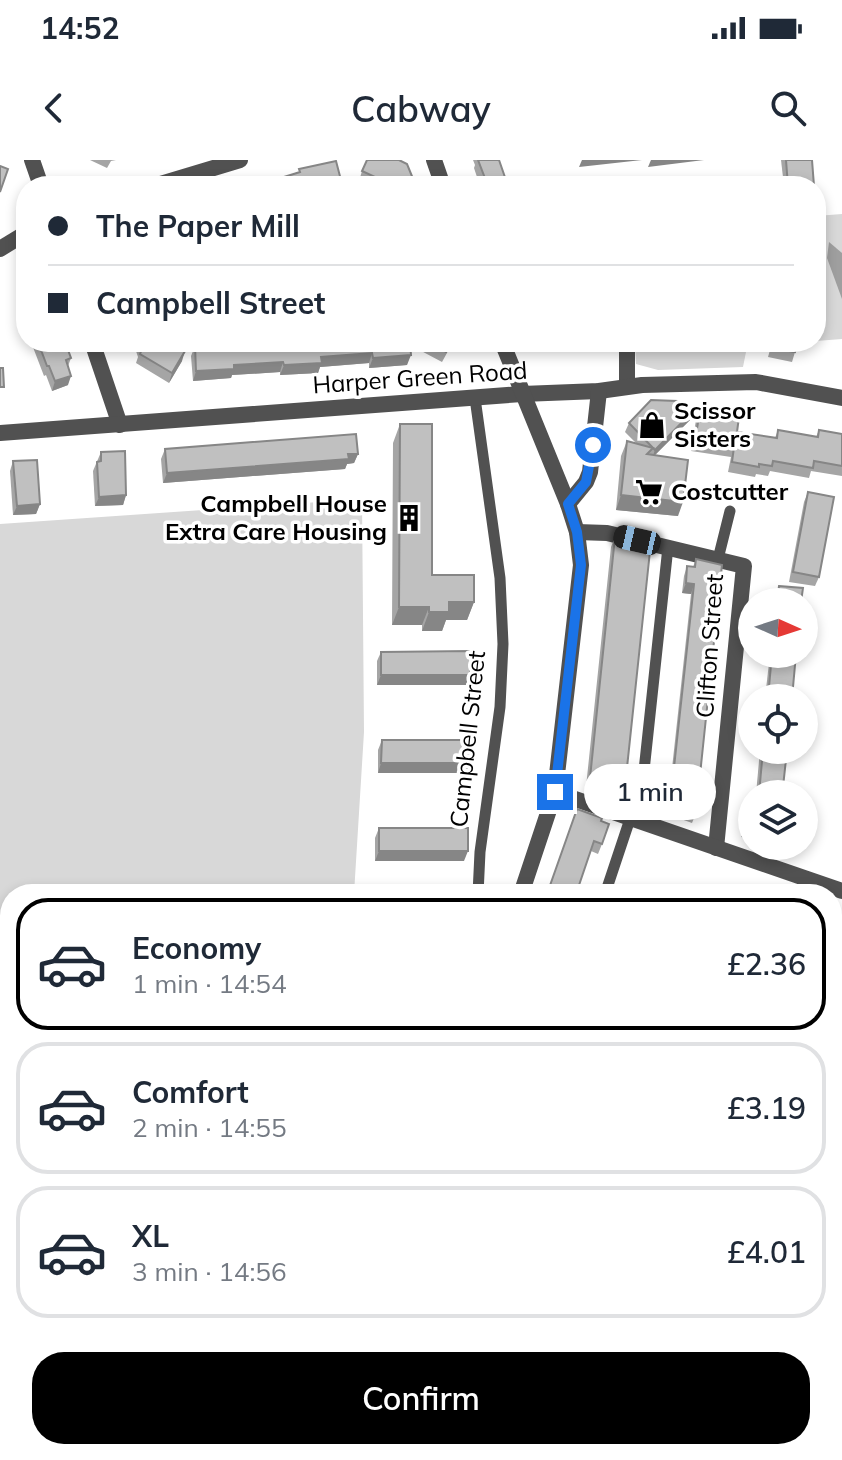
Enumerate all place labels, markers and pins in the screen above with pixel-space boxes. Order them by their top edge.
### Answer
place label: Scissor Sisters [674,395,756,453]
shop icon: Scissor Sisters [637,410,667,440]
place label: Costcutter [671,476,789,506]
supermarket icon: Costcutter [634,477,664,507]
place label: Campbell House Extra Care Housing [165,488,387,546]
building icon: Campbell House Extra Care Housing [394,503,424,533]

